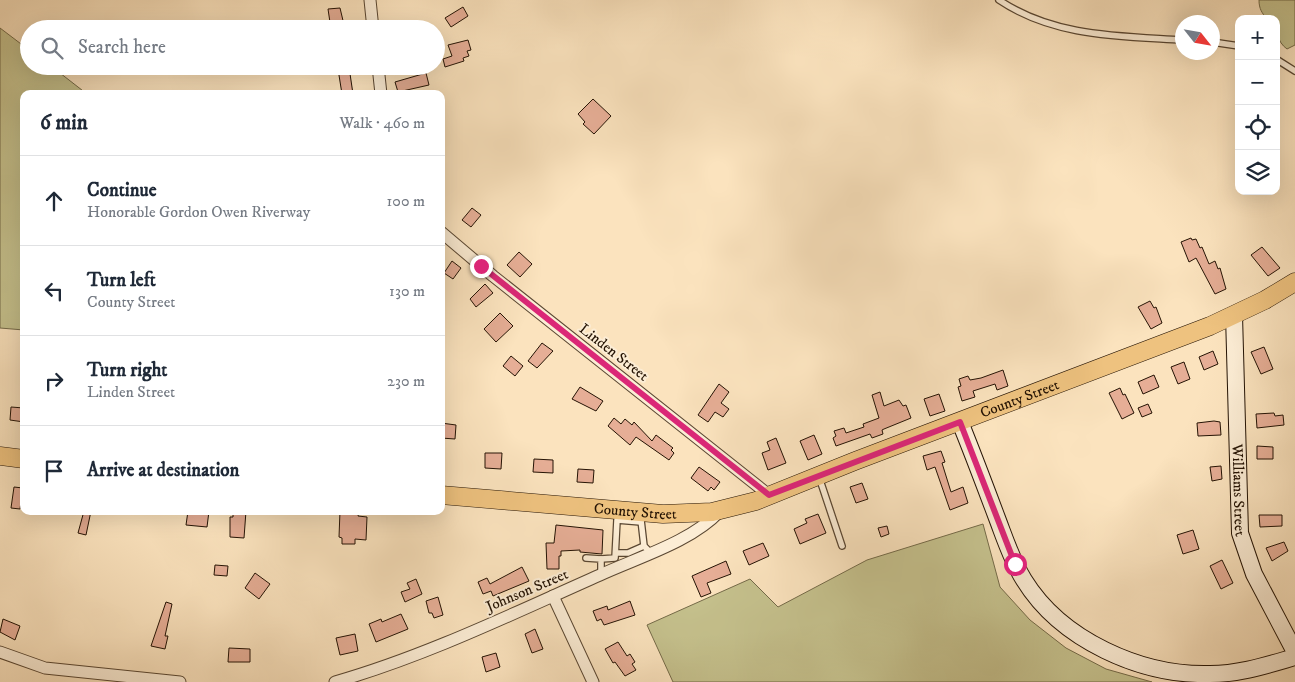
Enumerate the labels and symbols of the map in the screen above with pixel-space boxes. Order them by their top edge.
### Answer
north arrow [1175,15,1220,60]
route end [470,255,493,278]
street label: Linden Street [575,319,652,385]
street label: County Street [978,375,1062,423]
street label: Williams Street [1228,443,1250,539]
street label: County Street [593,499,677,524]
route start [1004,553,1027,576]
street label: Johnson Street [481,565,571,617]

